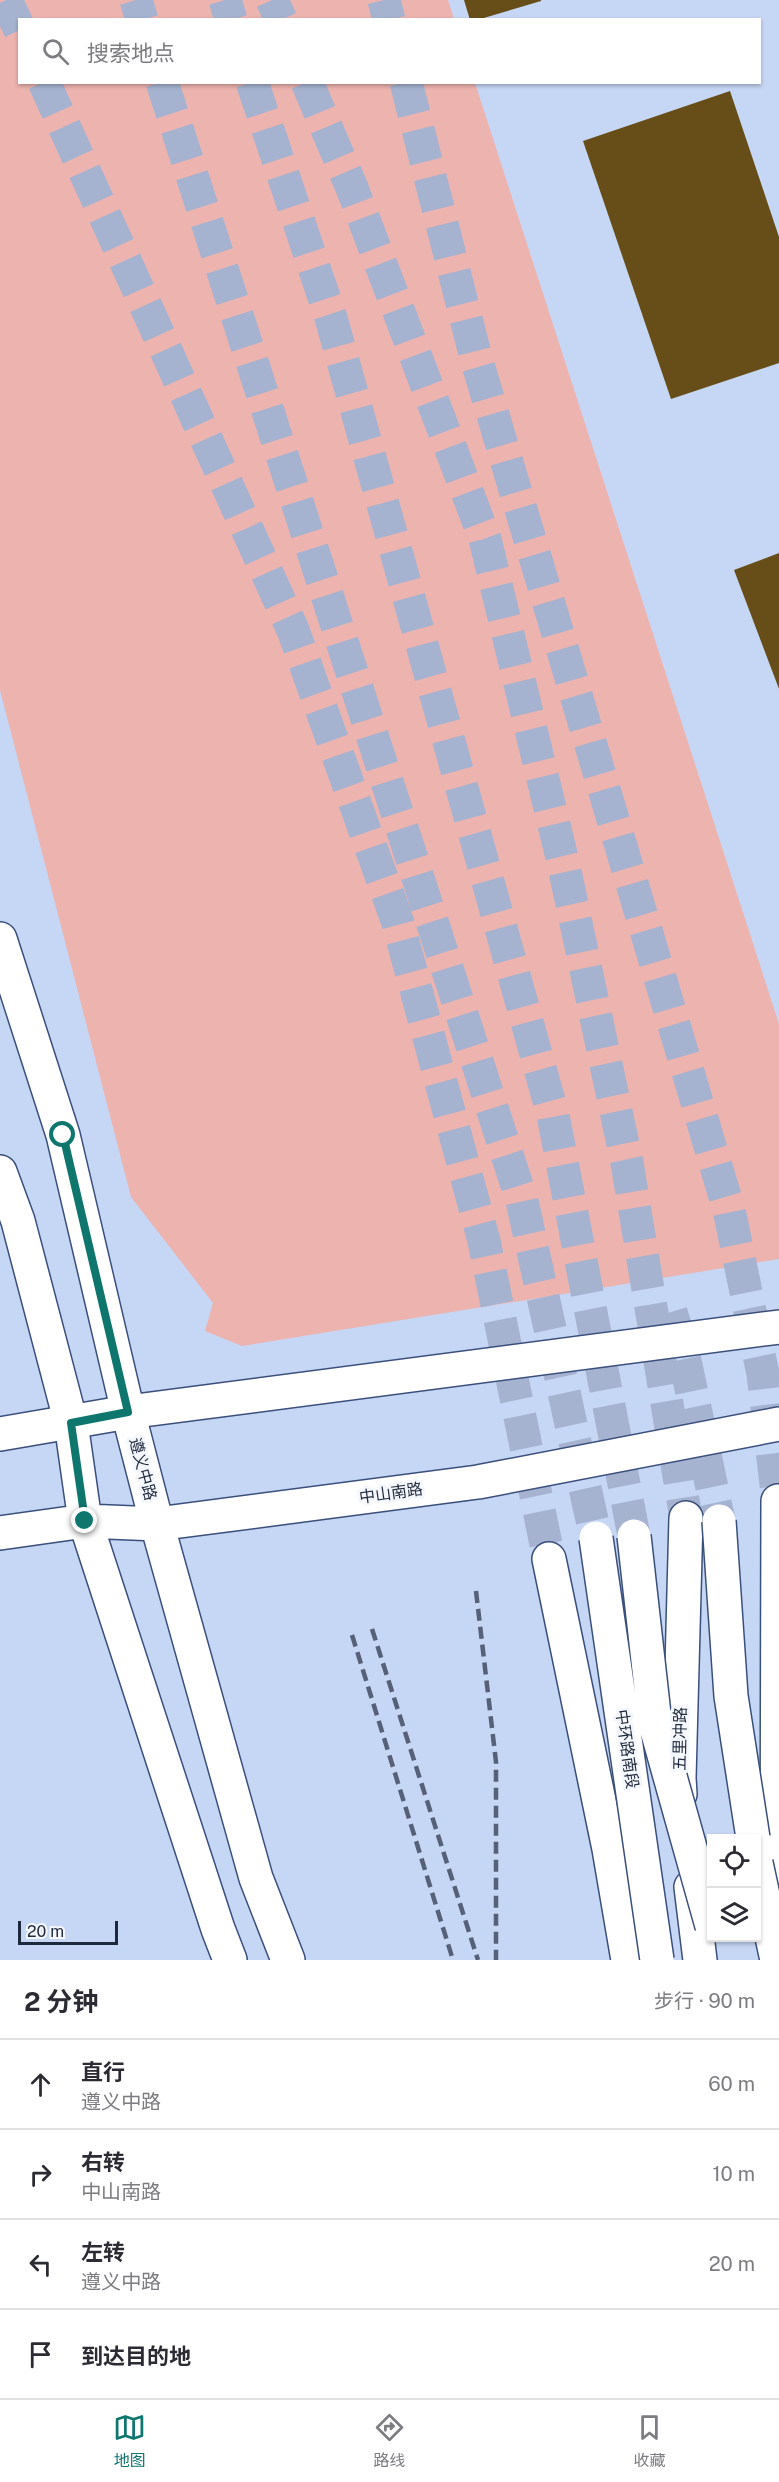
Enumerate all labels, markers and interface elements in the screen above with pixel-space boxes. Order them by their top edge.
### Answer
search box [18,18,761,84]
icon: search [39,35,72,68]
text: 搜索地点 [87,40,175,66]
route start [49,1121,75,1147]
street label: 遵义中路 [126,1436,160,1502]
street label: 中山南路 [358,1479,424,1507]
route end [71,1507,97,1533]
street label: 五里冲路 [670,1707,690,1771]
street label: 中环路南段 [612,1708,642,1790]
map controls [707,1834,761,1942]
button: locate [707,1834,761,1888]
button: layers [707,1888,761,1942]
scale bar [18,1918,118,1946]
text: 20 m [27,1922,64,1941]
text: 2 分钟 [24,1986,98,2017]
text: 步行 · 90 m [654,1989,755,2013]
text: 直行 [81,2059,125,2085]
icon: ahead [24,2068,57,2101]
text: 60 m [708,2072,755,2096]
text: 遵义中路 [81,2090,161,2114]
text: 右转 [81,2149,125,2175]
icon: right [24,2158,57,2191]
text: 10 m [712,2162,755,2186]
text: 中山南路 [81,2180,161,2204]
text: 左转 [81,2239,125,2265]
icon: left [24,2248,57,2281]
text: 20 m [709,2252,755,2276]
text: 遵义中路 [81,2270,161,2294]
icon: arrive [24,2338,57,2371]
text: 到达目的地 [81,2343,191,2369]
tab: 地图 [113,2411,146,2471]
tab: 路线 [373,2411,406,2471]
tab: 收藏 [633,2411,666,2471]

